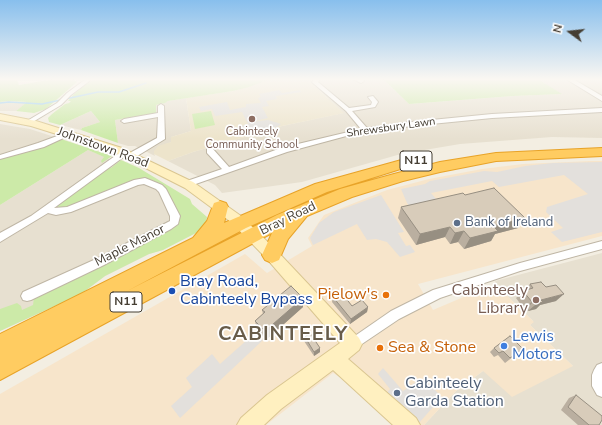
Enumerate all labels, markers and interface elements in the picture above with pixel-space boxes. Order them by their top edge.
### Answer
north arrow [550,12,590,52]
text: N [550,23,566,35]
marker: Cabinteely Community School [247,114,257,124]
street label: Shrewsbury Lawn [346,115,436,141]
street label: Johnstown Road [55,124,151,172]
place label: Cabinteely Community School [206,125,298,151]
road number: N11 [400,151,432,171]
street label: Bray Road [257,199,319,239]
place label: Bank of Ireland [465,215,553,231]
marker: Bank of Ireland [452,218,462,228]
street label: Maple Manor [92,222,168,270]
place label: Bray Road, Cabinteely Bypass [180,272,313,310]
place label: Cabinteely Library [452,281,528,319]
place label: Pielow's [318,285,378,305]
marker: Bray Road, Cabinteely Bypass [167,286,177,296]
marker: Pielow's [381,290,391,300]
road number: N11 [110,292,142,312]
marker: Cabinteely Library [531,295,541,305]
district label: CABINTEELY [218,323,348,347]
place label: Lewis Motors [512,327,562,365]
place label: Sea & Stone [388,338,476,358]
marker: Lewis Motors [499,341,509,351]
marker: Sea & Stone [375,343,385,353]
place label: Cabinteely Garda Station [405,374,504,412]
marker: Cabinteely Garda Station [392,388,402,398]

